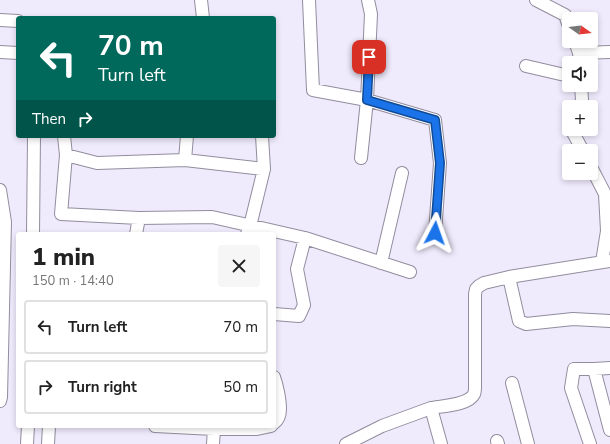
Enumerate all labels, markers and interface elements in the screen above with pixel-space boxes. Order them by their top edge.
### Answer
north arrow [562,12,598,48]
map controls [562,12,598,180]
text: 70 m [98,27,164,65]
icon: left [32,32,84,84]
pin [352,40,386,74]
icon: arrive [358,46,380,68]
button: sound [562,56,598,92]
text: Turn left [98,63,166,87]
button: + [562,100,598,136]
icon: right [74,108,96,130]
text: Then [32,109,66,129]
button: − [562,144,598,180]
position arrow [414,212,456,254]
text: 1 min [32,241,95,273]
button: close [218,245,260,287]
text: 150 m · 14:40 [32,272,114,290]
icon: left [34,316,56,338]
text: Turn left [68,317,127,337]
text: 70 m [223,317,258,337]
icon: right [34,376,56,398]
text: Turn right [68,377,137,397]
text: 50 m [223,377,258,397]

